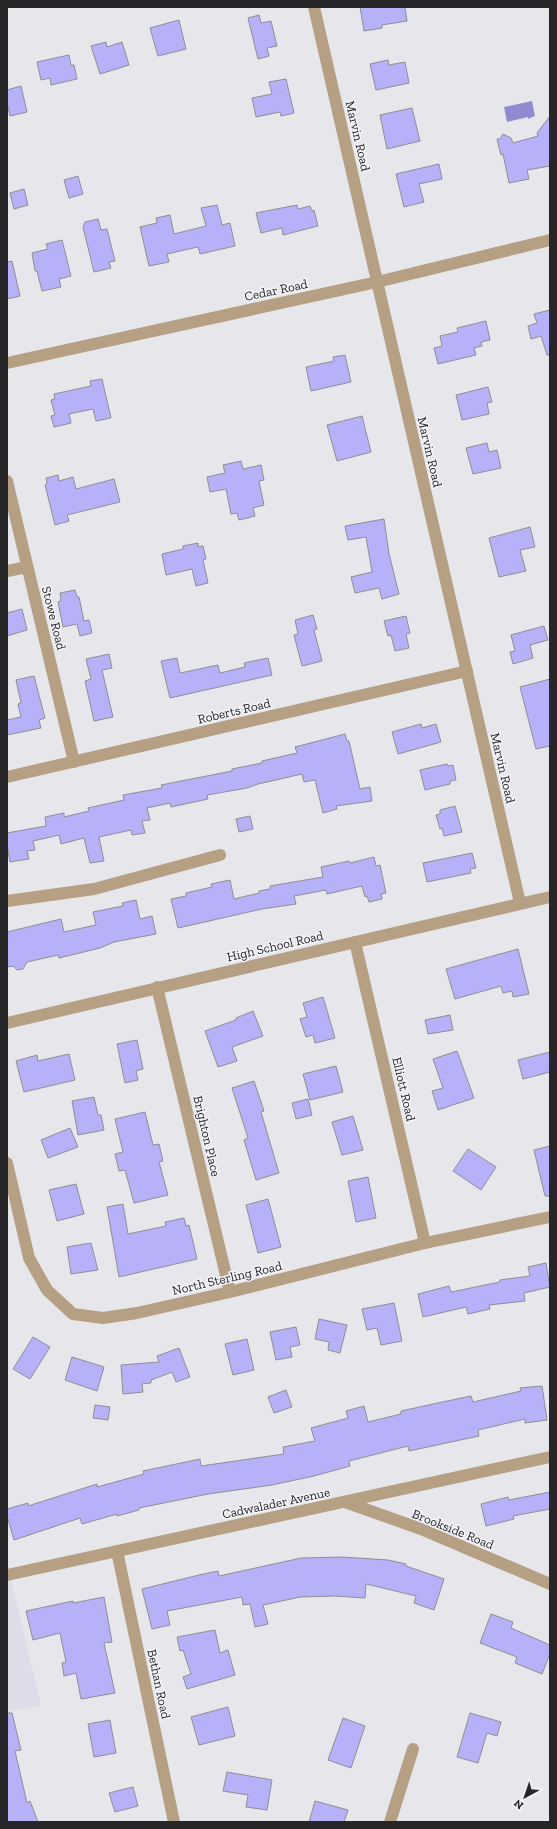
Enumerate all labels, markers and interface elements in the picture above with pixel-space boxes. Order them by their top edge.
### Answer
street label: Marvin Road [343,99,373,173]
street label: Cedar Road [243,276,309,304]
street label: Marvin Road [415,415,445,489]
street label: Stowe Road [39,585,69,651]
street label: Roberts Road [196,695,272,727]
street label: Marvin Road [488,731,518,805]
street label: High School Road [225,928,325,964]
street label: Elliott Road [389,1055,419,1123]
street label: Brighton Place [190,1094,224,1178]
street label: North Sterling Road [171,1258,283,1298]
street label: Cadwalader Avenue [221,1484,331,1522]
street label: Brookside Road [410,1506,496,1552]
street label: Bethan Road [144,1648,174,1720]
north arrow [505,1777,545,1817]
text: N [511,1796,526,1812]

